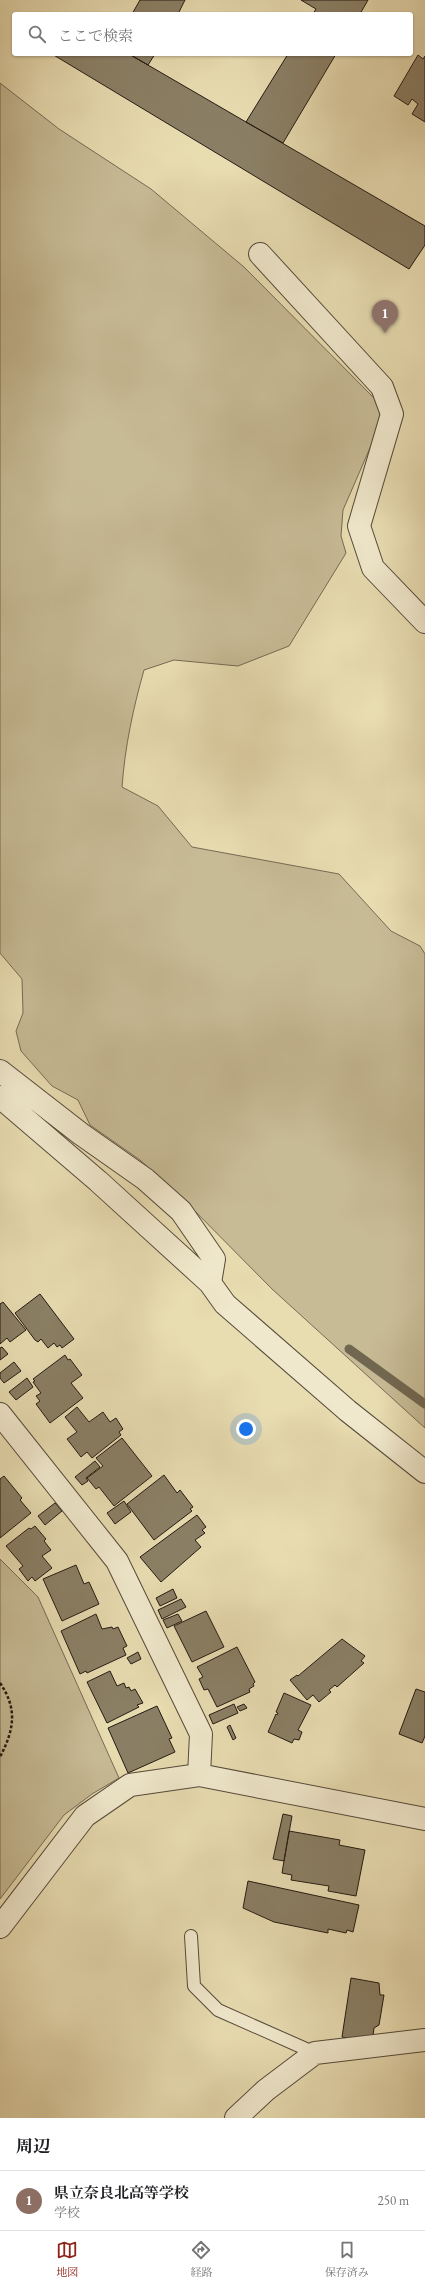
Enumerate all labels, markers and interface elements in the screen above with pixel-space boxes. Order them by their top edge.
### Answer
search box [12,12,413,56]
icon: search [26,23,48,45]
text: ここで検索 [58,26,133,45]
pin: 1 [372,300,398,333]
your location [236,1419,256,1439]
text: 周辺 [16,2135,50,2157]
text: 県立奈良北高等学校 [54,2183,189,2202]
text: 1 [26,2192,32,2209]
text: 250 m [378,2192,409,2209]
text: 学校 [54,2204,80,2221]
tab: 地図 [56,2239,78,2279]
tab: 経路 [190,2239,212,2279]
tab: 保存済み [325,2239,369,2279]

